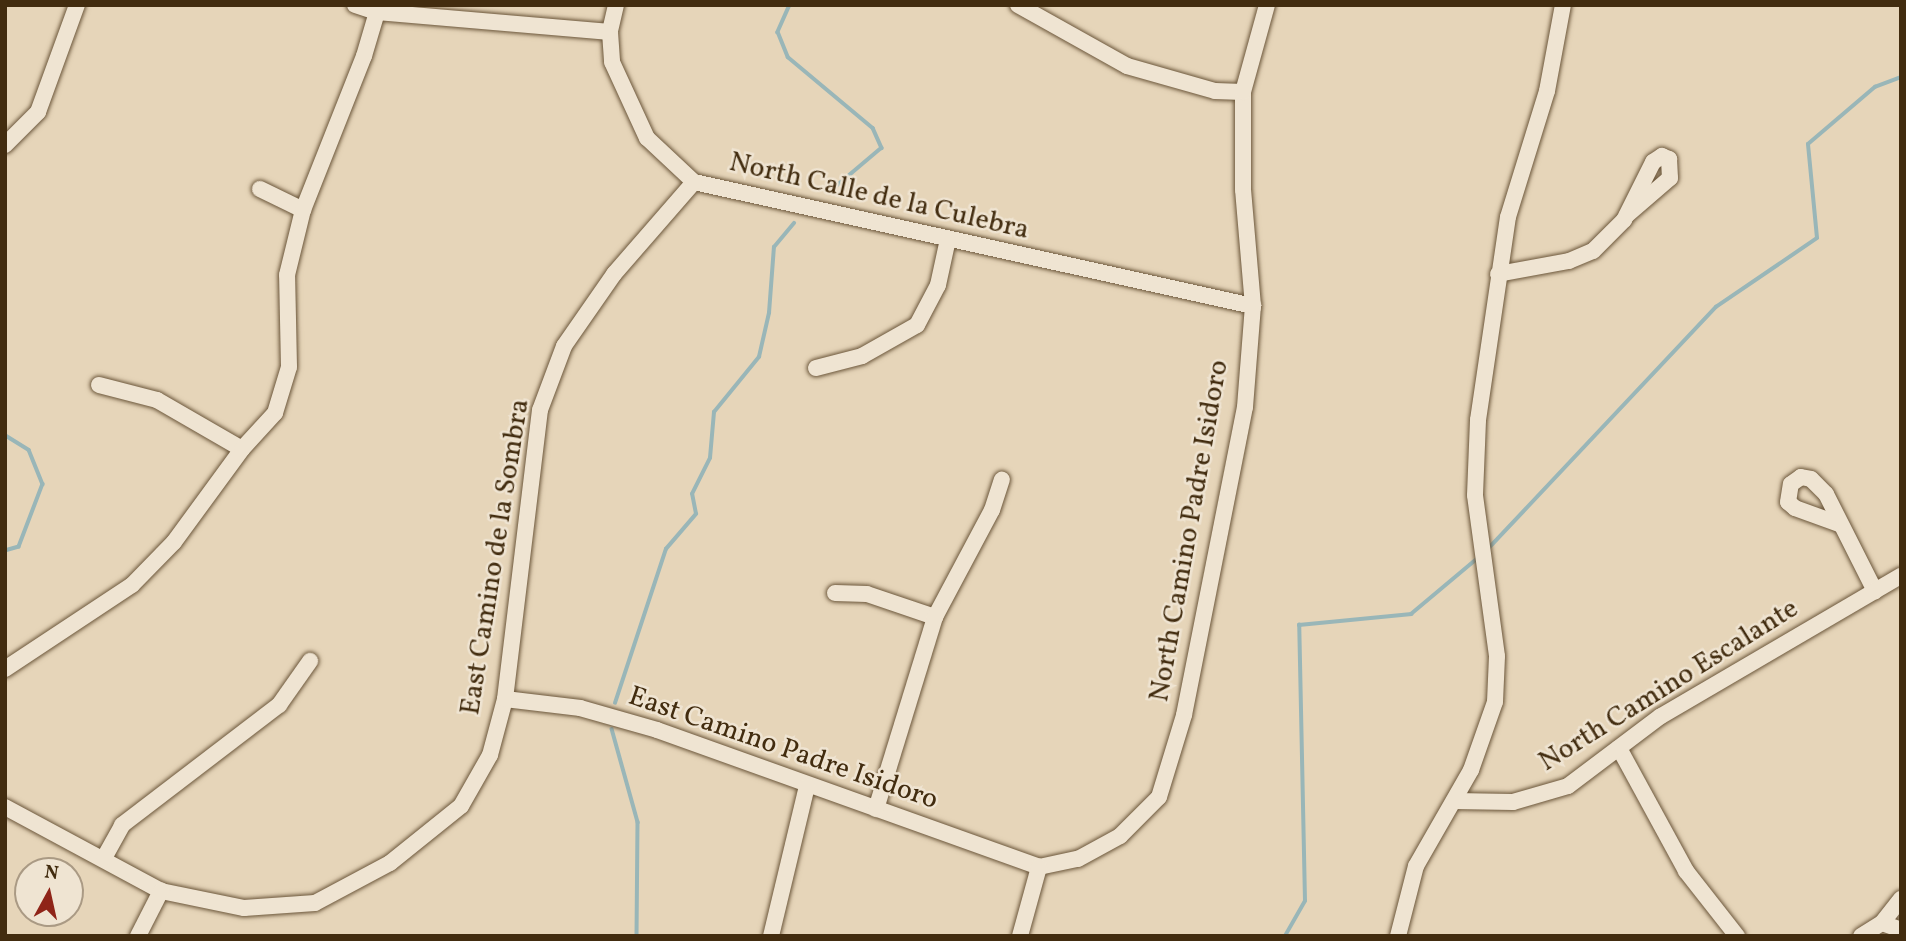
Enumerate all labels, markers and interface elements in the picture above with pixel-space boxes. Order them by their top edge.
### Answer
street label: North Calle de la Culebra [726,146,1032,248]
street label: North Camino Padre Isidoro [1143,358,1237,704]
street label: East Camino de la Sombra [454,397,538,717]
street label: North Camino Escalante [1533,592,1805,780]
street label: East Camino Padre Isidoro [624,680,942,818]
north arrow [14,857,84,927]
text: N [43,859,60,887]

